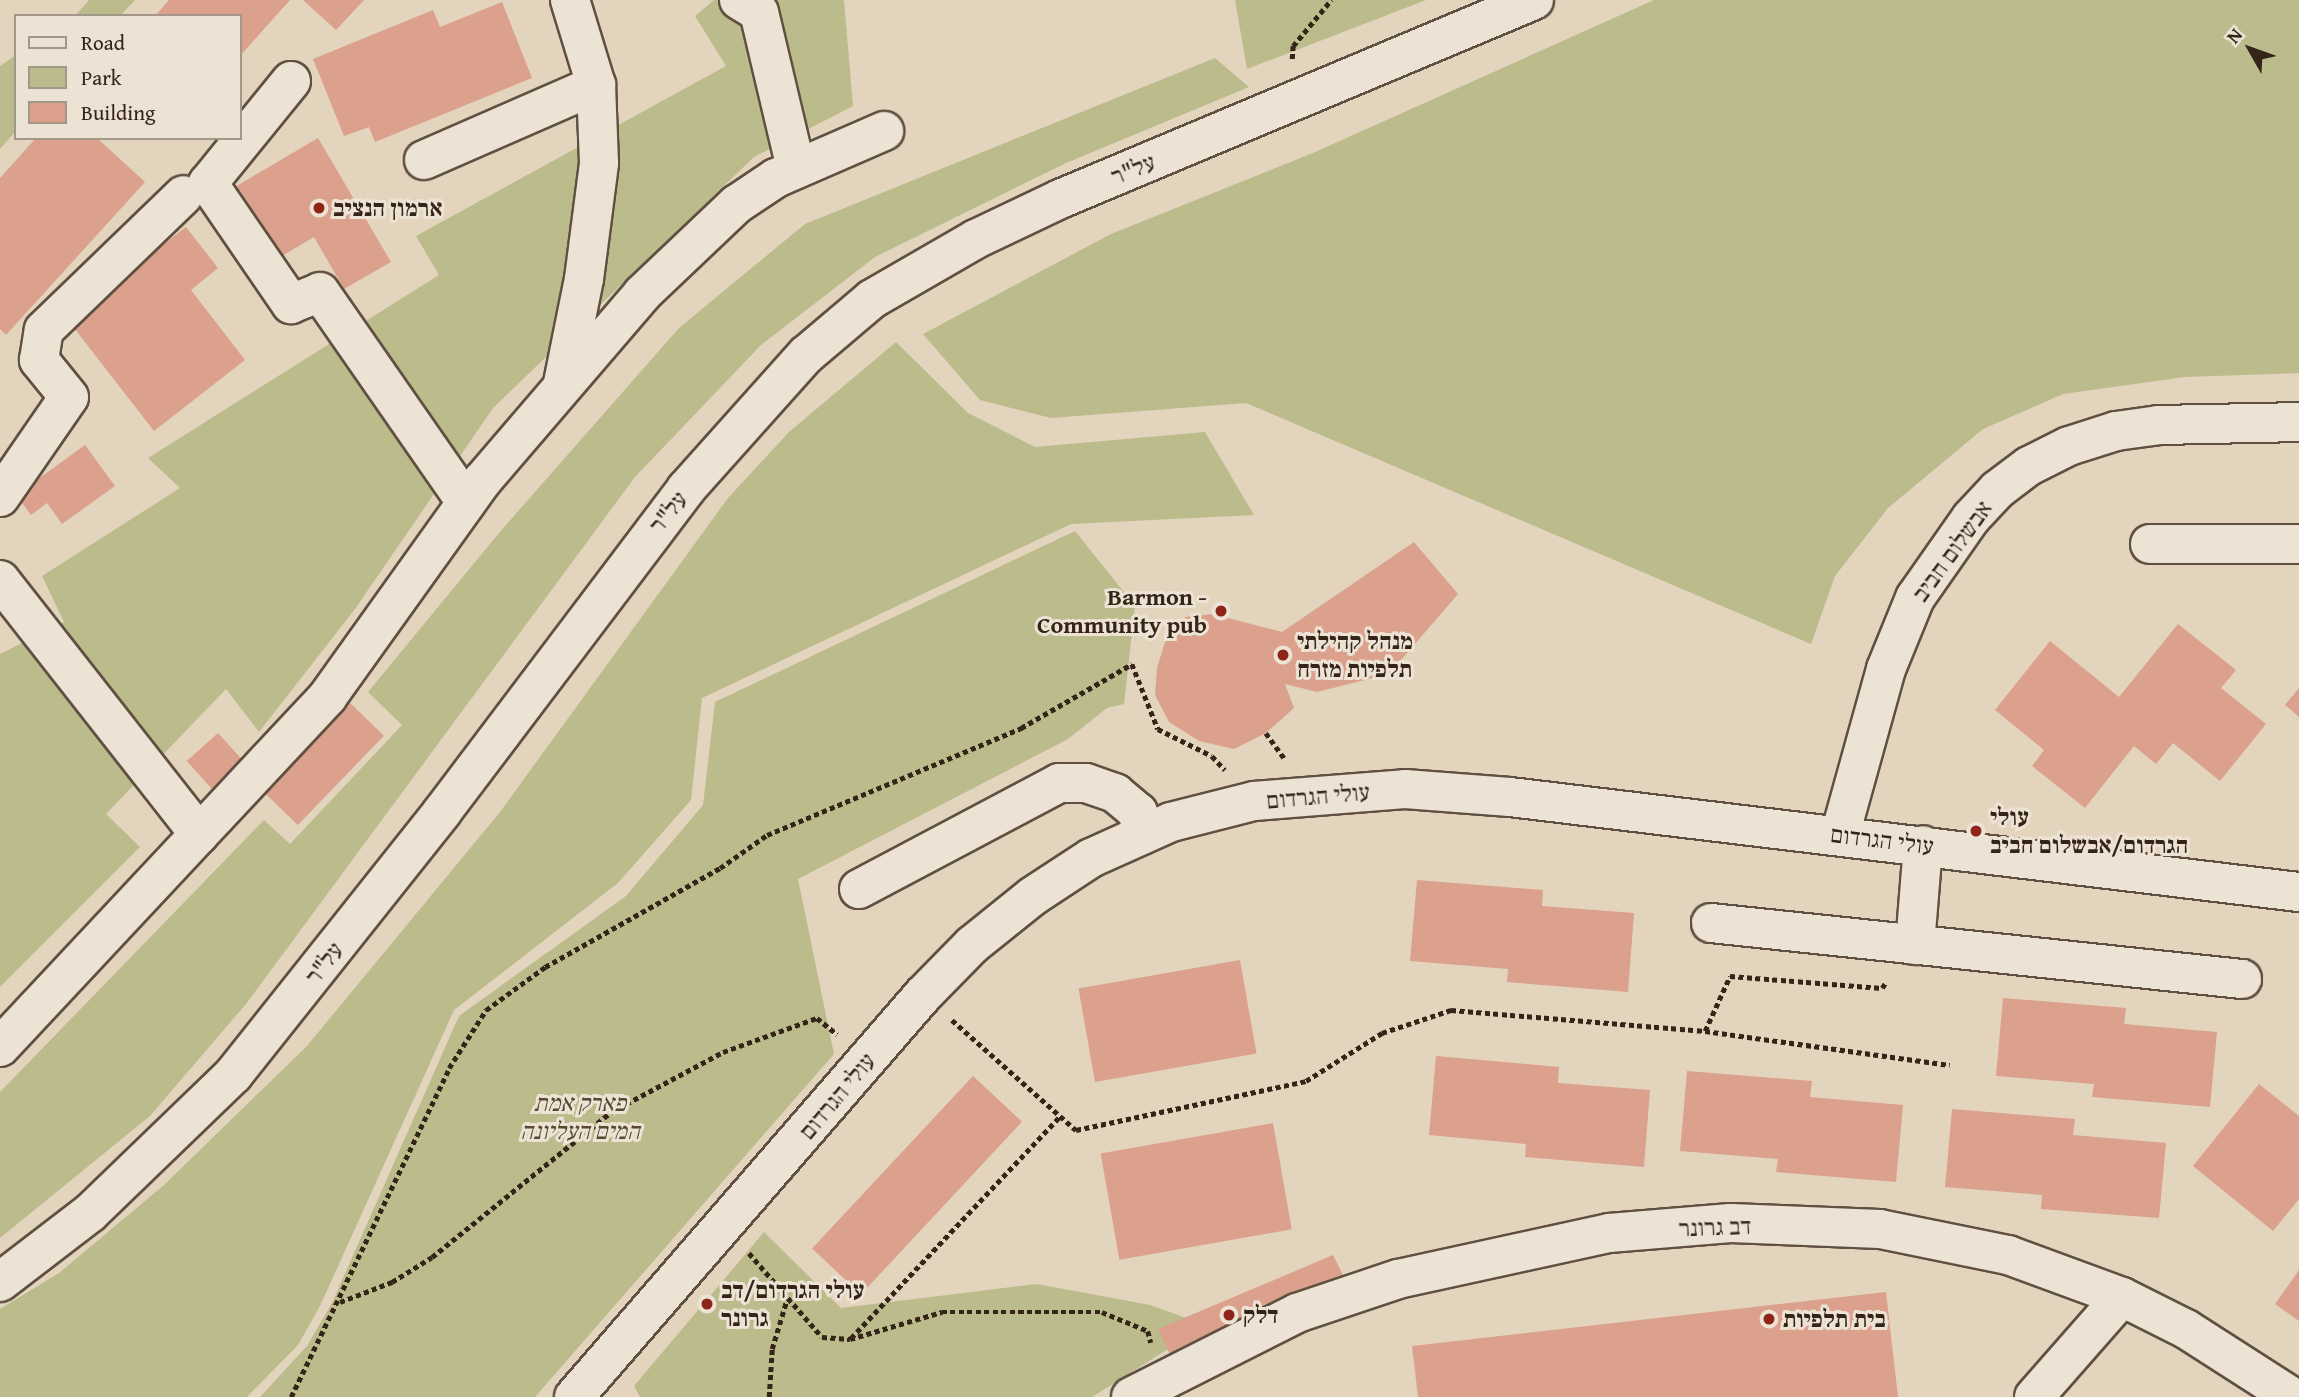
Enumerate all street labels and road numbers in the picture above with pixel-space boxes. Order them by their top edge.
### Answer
street label: על"ר [1107,147,1159,191]
street label: על"ר [643,485,693,539]
street label: אבשלום חביב [1906,495,1998,607]
street label: עולי הגרדום [1265,777,1371,815]
street label: עולי הגרדום [1829,819,1935,861]
street label: על"ר [299,936,349,990]
street label: עולי הגרדום [793,1047,881,1145]
street label: דב גרונר [1678,1211,1752,1243]

